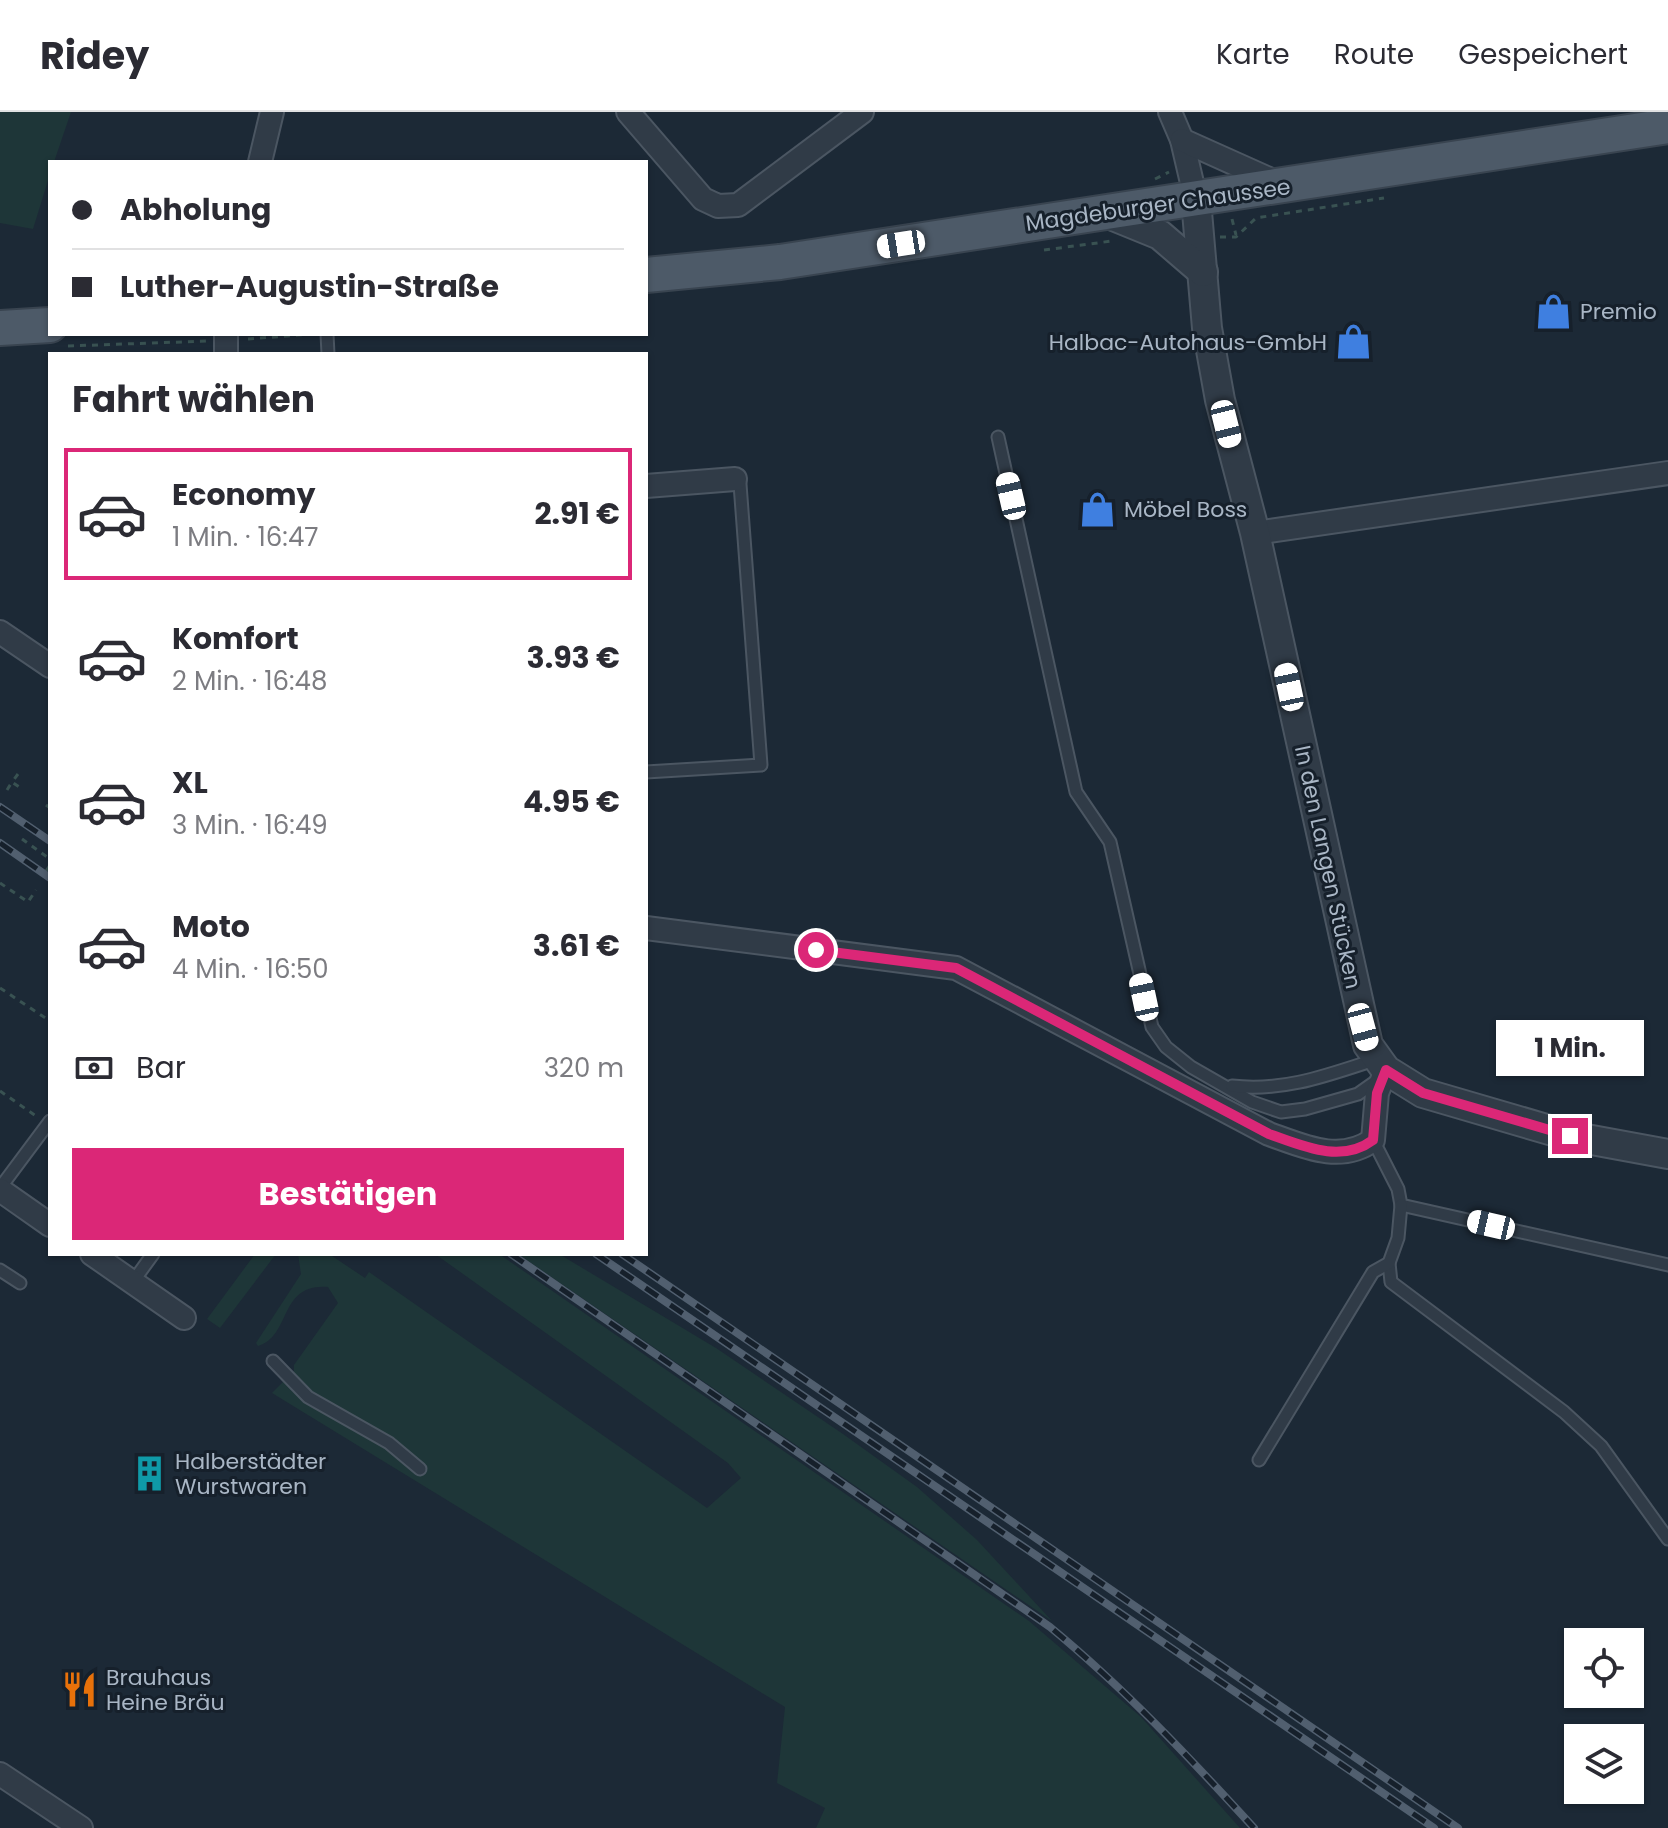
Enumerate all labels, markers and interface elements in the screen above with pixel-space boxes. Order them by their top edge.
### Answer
text: Ridey [40,29,149,82]
text: Karte [1216,35,1290,74]
text: Route [1334,35,1414,74]
text: Gespeichert [1458,35,1628,74]
street label: Magdeburger Chaussee [1024,171,1292,239]
text: Abholung [120,188,271,231]
car [875,228,927,260]
text: Luther-Augustin-Straße [120,265,499,308]
shop icon: Premio [1535,292,1573,330]
place label: Premio [1580,296,1657,327]
shop icon: Halbac-Autohaus-GmbH [1334,323,1372,361]
place label: Halbac-Autohaus-GmbH [1049,327,1327,358]
text: Fahrt wählen [72,374,315,425]
car [1209,398,1243,450]
car [994,470,1028,522]
text: Economy [172,473,316,516]
icon: car [76,478,148,550]
shop icon: Möbel Boss [1079,490,1117,528]
text: 2.91 € [534,492,620,535]
place label: Möbel Boss [1124,494,1247,525]
text: 1 Min. · 16:47 [172,519,318,555]
text: Komfort [172,617,299,660]
icon: car [76,622,148,694]
text: 3.93 € [527,636,620,679]
car [1272,661,1306,713]
text: 2 Min. · 16:48 [172,663,327,699]
street label: In den Langen Stücken [1287,742,1369,992]
text: XL [172,761,208,804]
icon: car [76,766,148,838]
text: 4.95 € [523,780,620,823]
text: 3 Min. · 16:49 [172,807,328,843]
text: Moto [172,905,250,948]
icon: car [76,910,148,982]
text: 3.61 € [533,924,620,967]
route start [798,932,834,968]
text: 4 Min. · 16:50 [172,951,329,987]
car [1127,971,1161,1023]
car [1345,1001,1381,1053]
callout: 1 Min. [1496,1020,1644,1076]
text: 1 Min. [1534,1030,1606,1066]
icon: cash [72,1046,116,1090]
text: Bar [136,1046,186,1089]
text: 320 m [544,1050,624,1086]
route end [1552,1118,1588,1154]
button: Bestätigen [72,1148,624,1240]
car [1465,1208,1517,1242]
place label: Halberstädter Wurstwaren [175,1446,326,1502]
building icon: Halberstädter Wurstwaren [130,1455,168,1493]
map controls [1564,1628,1644,1804]
button: locate [1564,1628,1644,1708]
place label: Brauhaus Heine Bräu [106,1662,225,1718]
restaurant icon: Brauhaus Heine Bräu [61,1671,99,1709]
button: layers [1564,1724,1644,1804]

